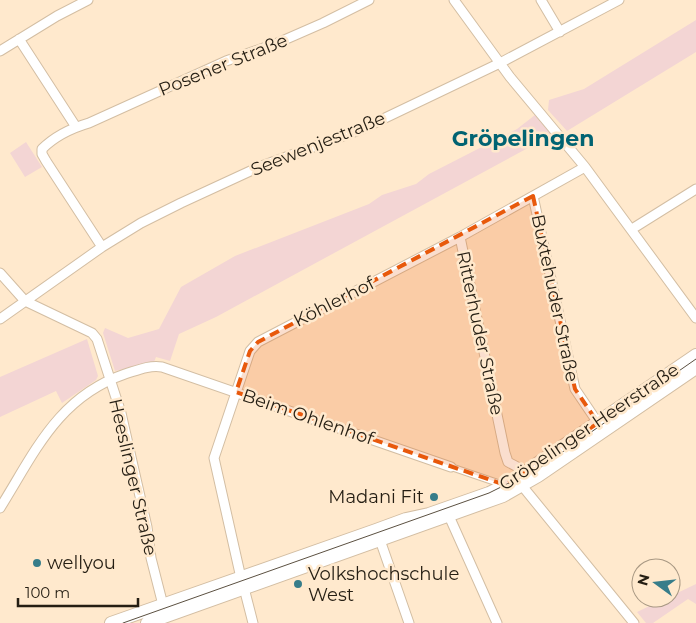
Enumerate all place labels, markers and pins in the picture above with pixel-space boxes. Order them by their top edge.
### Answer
place label: Madani Fit [328,486,424,508]
marker: Madani Fit [428,491,440,503]
place label: wellyou [47,552,116,574]
marker: wellyou [31,557,43,569]
place label: Volkshochschule West [308,563,459,606]
marker: Volkshochschule West [292,578,304,590]

